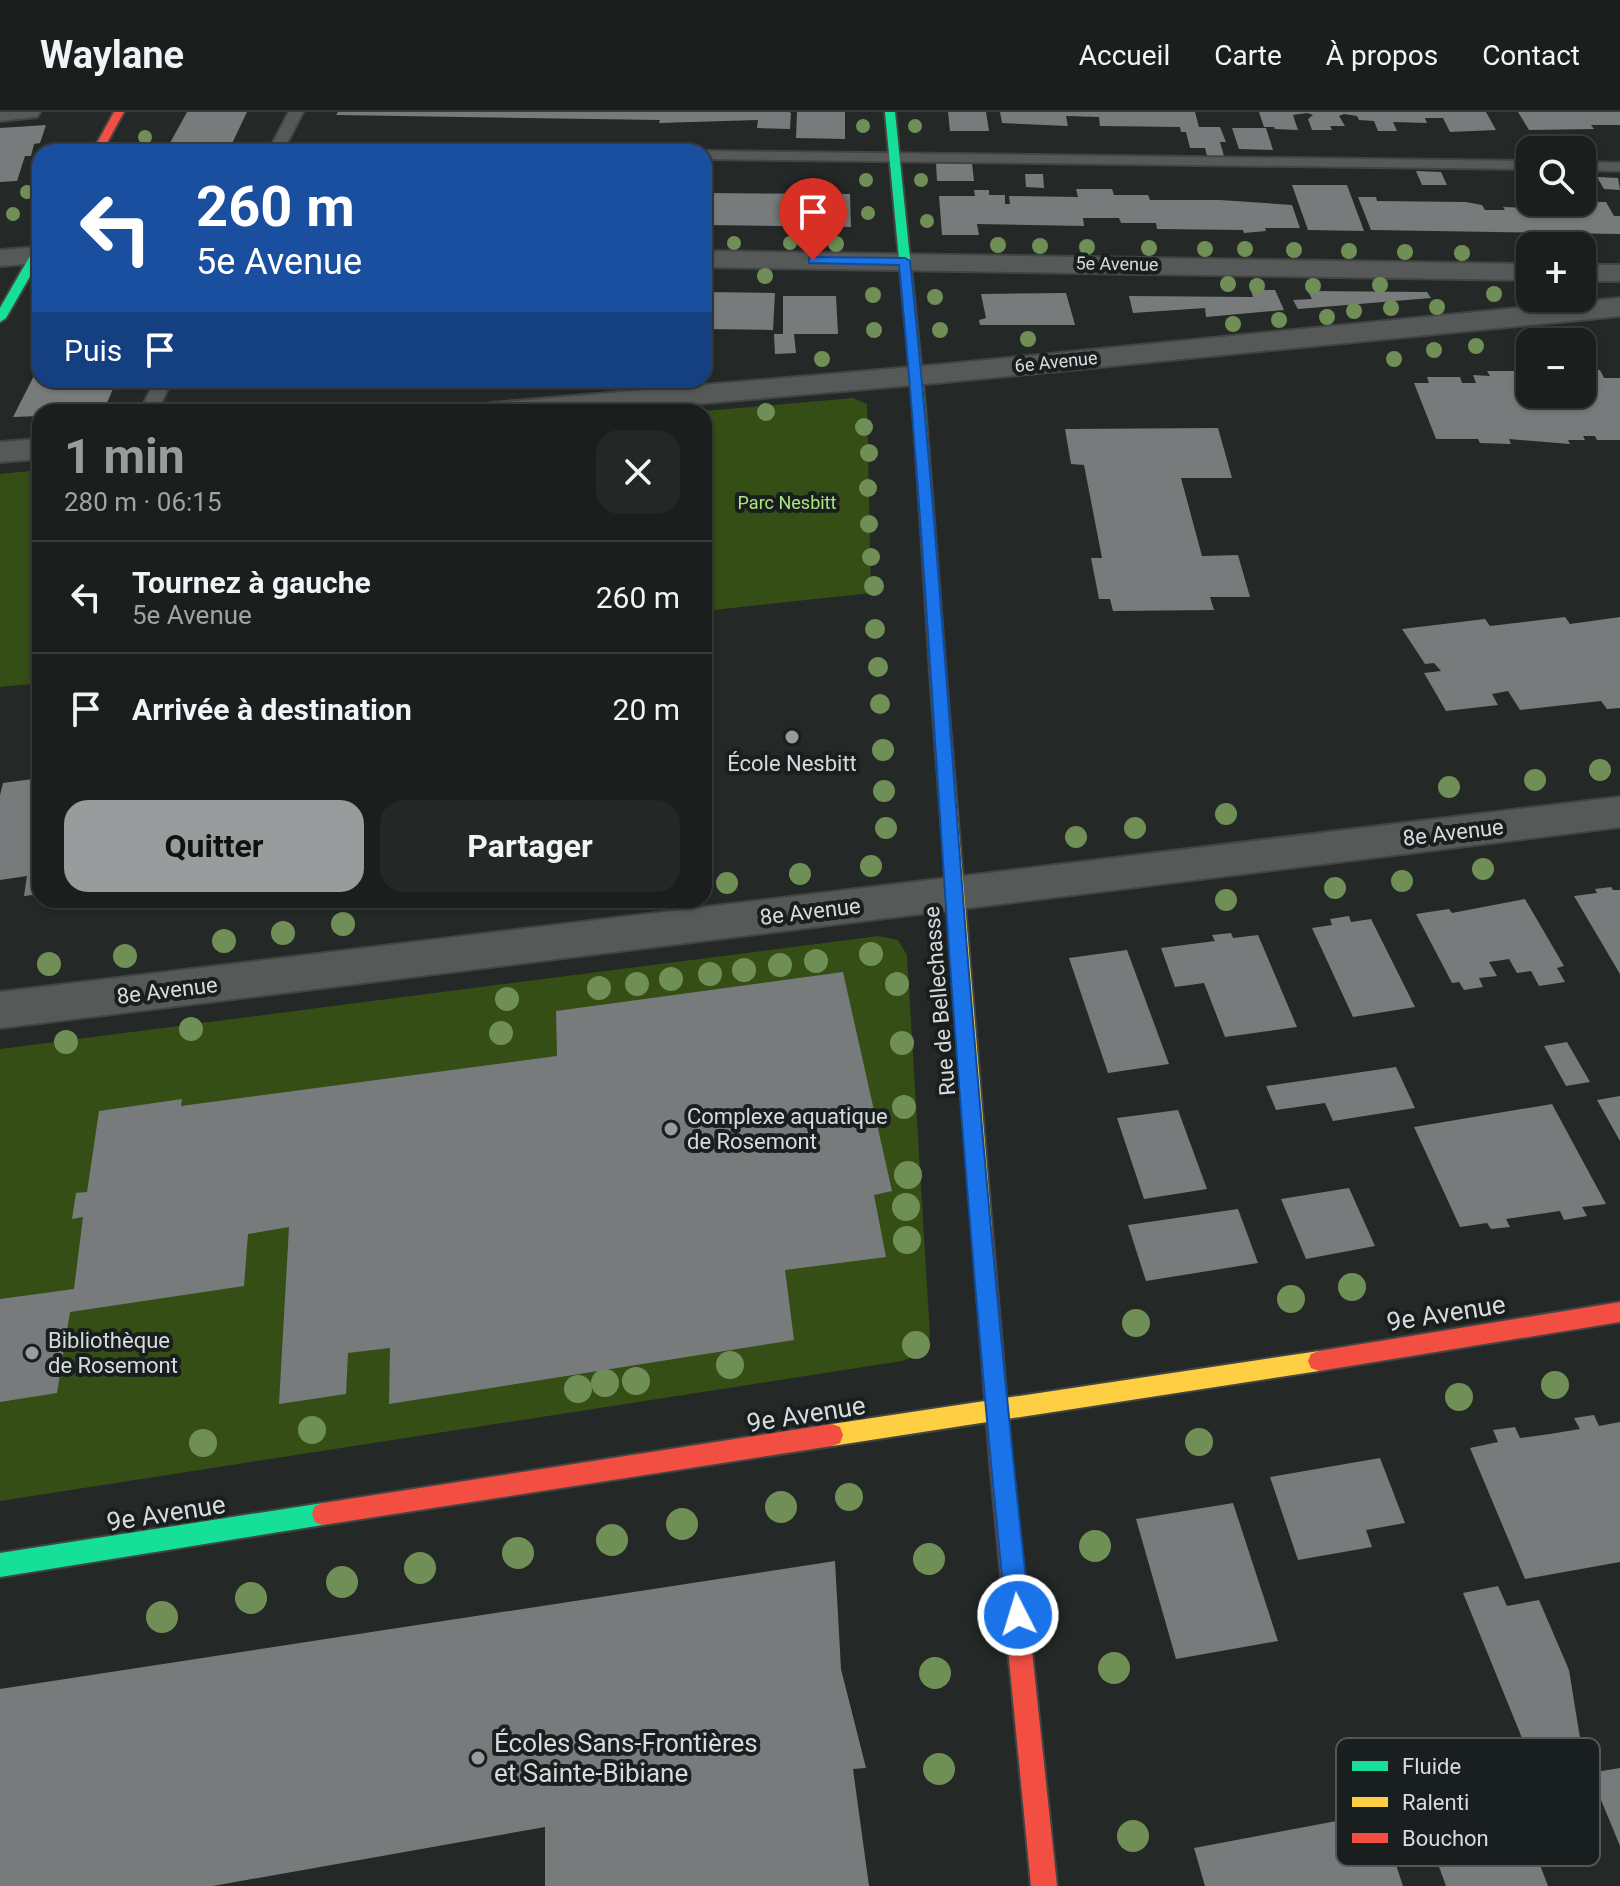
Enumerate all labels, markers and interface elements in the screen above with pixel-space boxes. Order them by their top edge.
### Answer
text: Waylane [40,33,184,77]
text: Accueil [1079,39,1170,72]
text: Carte [1214,39,1282,72]
text: À propos [1326,39,1438,72]
text: Contact [1482,39,1580,72]
map controls [1516,136,1596,408]
button: search [1516,136,1596,216]
text: 260 m [196,174,355,240]
icon: left [64,176,168,280]
pin [779,178,847,260]
icon: arrive [791,190,835,234]
button: + [1516,232,1596,312]
text: 5e Avenue [196,241,362,283]
street label: 5e Avenue [1075,252,1159,275]
icon: arrive [138,328,182,372]
button: − [1516,328,1596,408]
text: Puis [64,333,122,368]
street label: 6e Avenue [1014,347,1098,376]
text: 1 min [64,428,185,485]
button: close [596,430,680,514]
text: 280 m · 06:15 [64,487,222,517]
park label: Parc Nesbitt [738,492,837,513]
text: Tournez à gauche [132,565,371,600]
icon: left [64,575,108,619]
text: 260 m [596,580,680,615]
text: 5e Avenue [132,600,252,630]
icon: arrive [64,687,108,731]
text: Arrivée à destination [132,692,412,727]
text: 20 m [613,692,680,727]
marker: École Nesbitt [783,728,801,746]
place label: École Nesbitt [727,751,857,776]
button: Quitter [64,800,364,892]
button: Partager [380,800,680,892]
street label: 8e Avenue [1401,814,1505,851]
street label: 8e Avenue [758,893,862,930]
street label: Rue de Bellechasse [919,905,960,1097]
street label: 8e Avenue [115,972,219,1009]
place label: Complexe aquatique de Rosemont [687,1104,888,1154]
marker: Complexe aquatique de Rosemont [662,1120,680,1138]
street label: 9e Avenue [1384,1289,1508,1337]
place label: Bibliothèque de Rosemont [48,1328,178,1378]
marker: Bibliothèque de Rosemont [23,1344,41,1362]
street label: 9e Avenue [744,1390,868,1438]
street label: 9e Avenue [104,1489,228,1537]
position arrow [976,1573,1060,1657]
place label: Écoles Sans-Frontières et Sainte-Bibiane [494,1728,758,1788]
legend [1336,1738,1600,1866]
marker: Écoles Sans-Frontières et Sainte-Bibiane [469,1749,487,1767]
text: Fluide [1402,1754,1461,1779]
text: Ralenti [1402,1790,1469,1815]
text: Bouchon [1402,1826,1489,1851]

